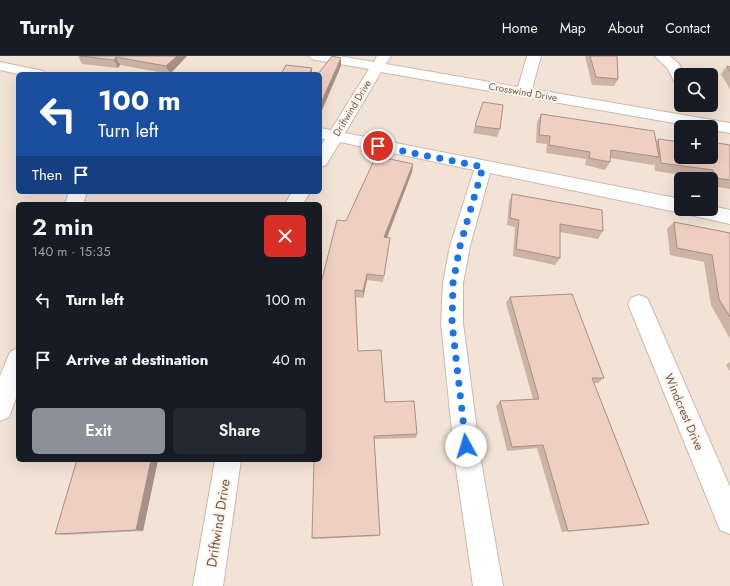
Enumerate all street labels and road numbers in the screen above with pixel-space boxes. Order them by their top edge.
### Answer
street label: Driftwind Drive [329,77,375,139]
street label: Crosswind Drive [488,79,558,105]
street label: Windcrest Drive [660,371,708,453]
street label: Driftwind Drive [201,477,235,569]

